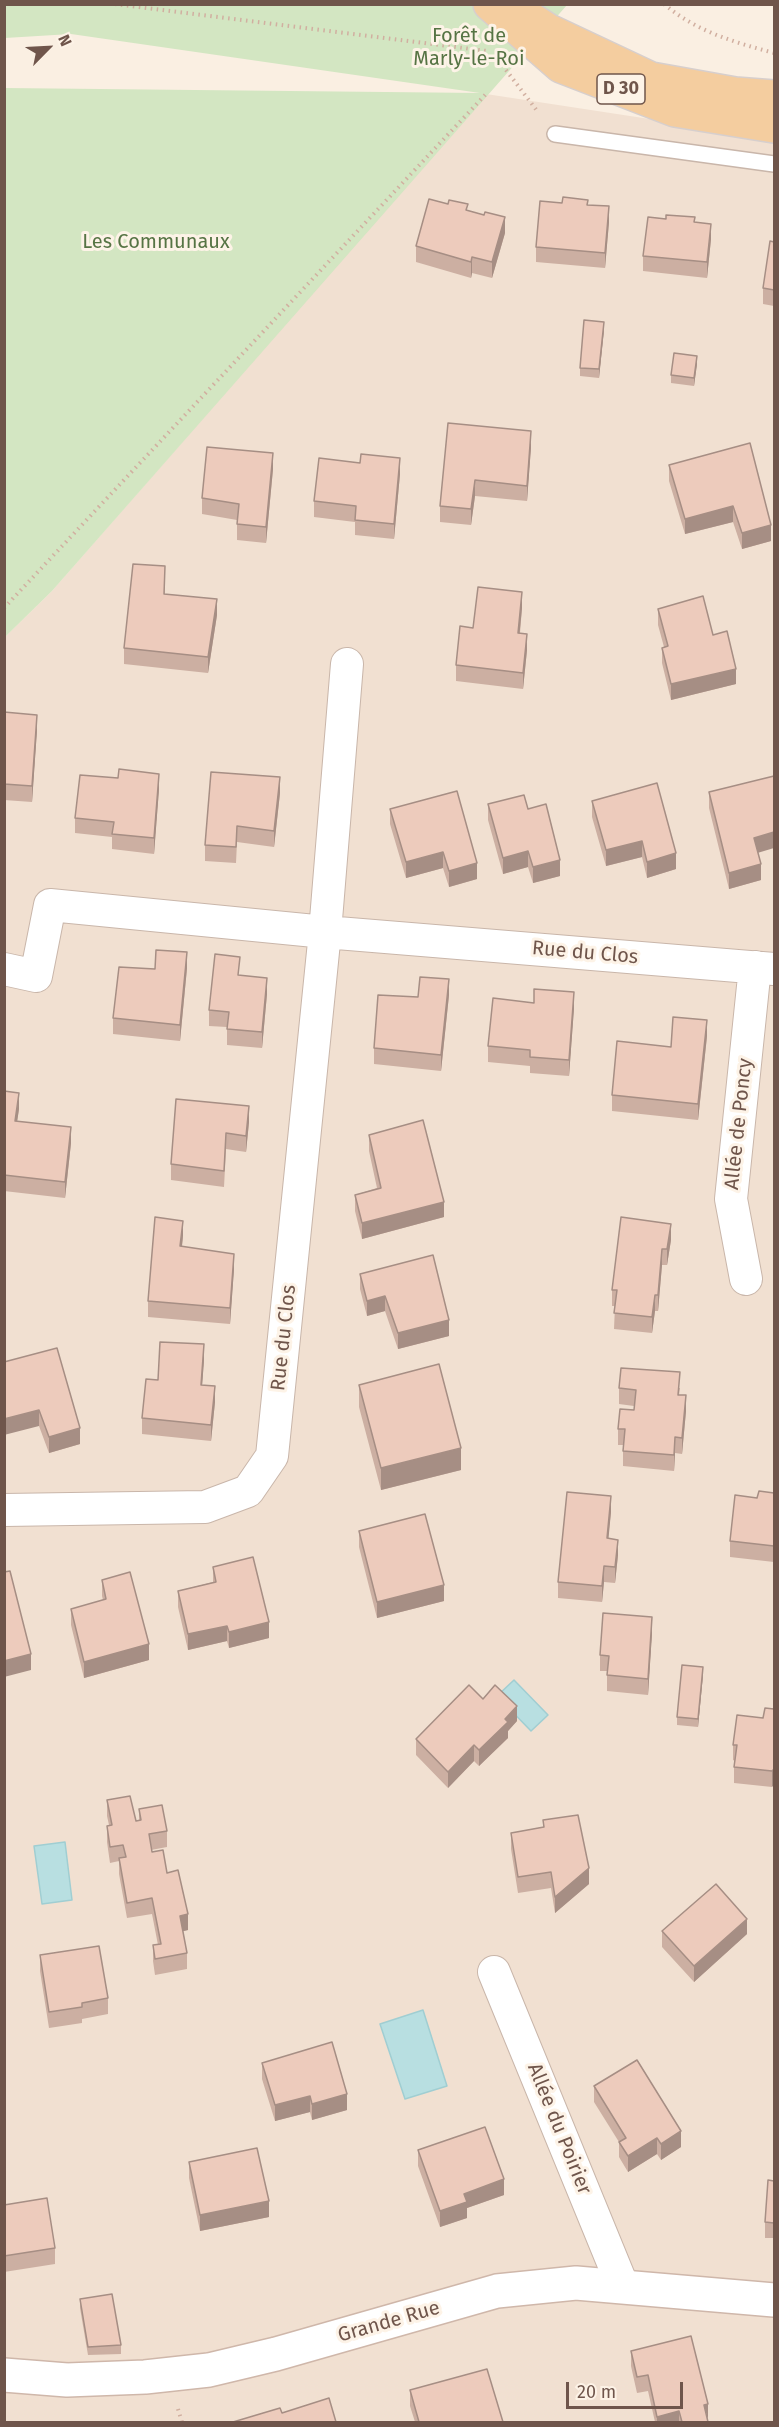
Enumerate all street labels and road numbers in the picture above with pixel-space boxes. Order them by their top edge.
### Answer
road number: D 30 [597,74,645,104]
street label: Rue du Clos [531,936,639,970]
street label: Allée de Poncy [720,1057,758,1191]
street label: Rue du Clos [266,1284,302,1392]
street label: Allée du Poirier [522,2060,596,2198]
street label: Grande Rue [335,2296,443,2348]

